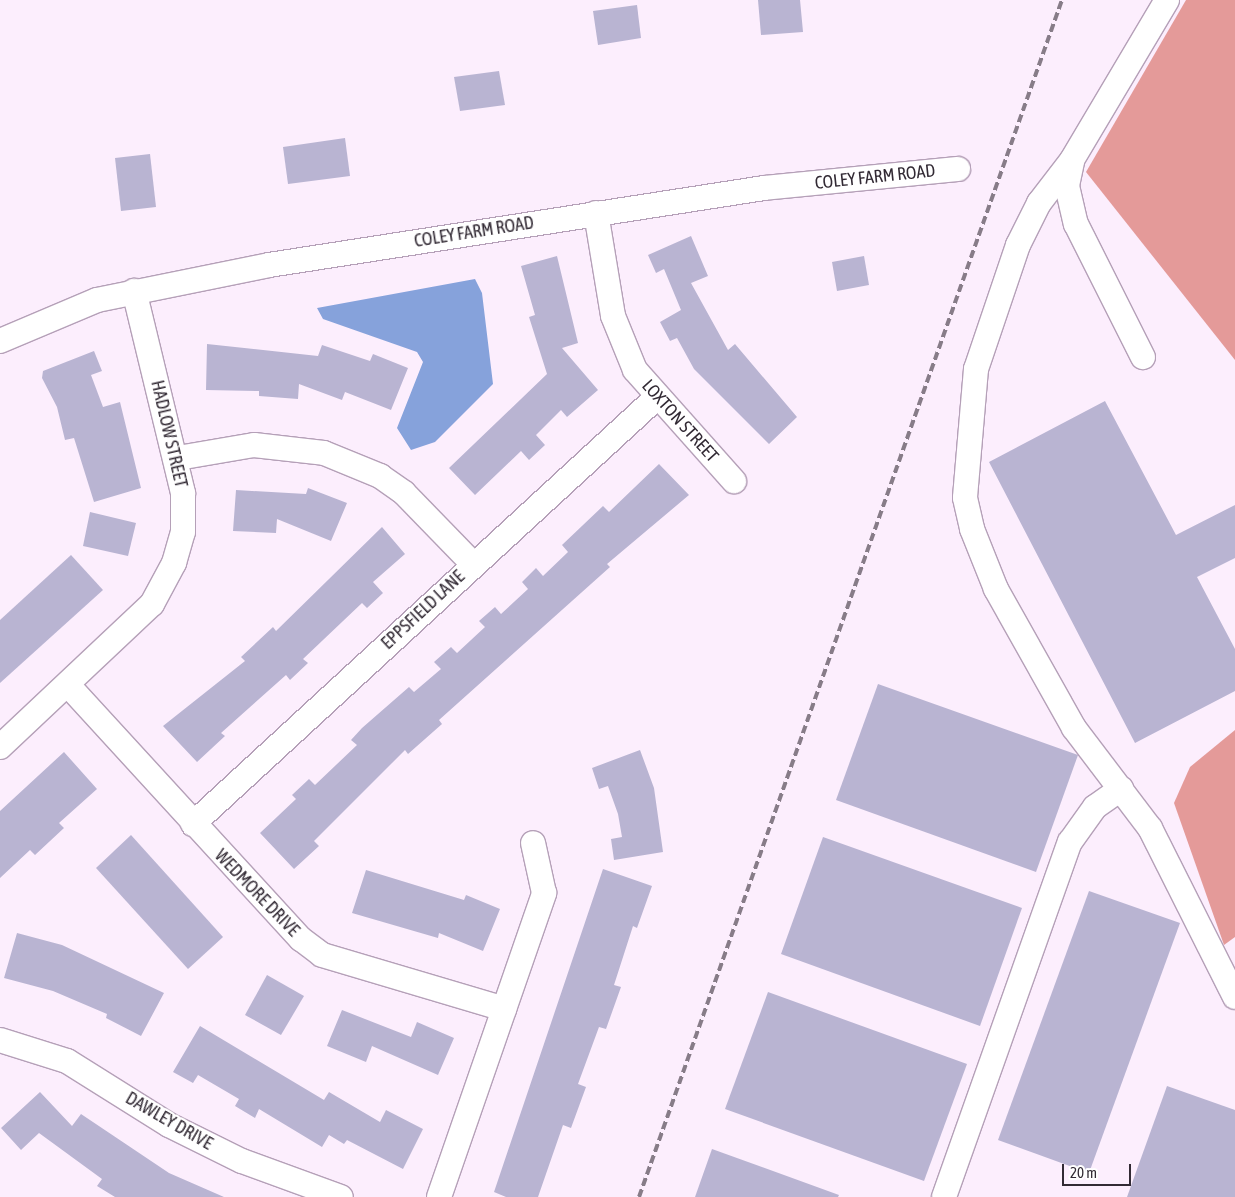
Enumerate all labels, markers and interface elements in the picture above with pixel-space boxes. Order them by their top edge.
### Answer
street label: COLEY FARM ROAD [814,160,936,194]
street label: COLEY FARM ROAD [413,212,535,252]
street label: LOXTON STREET [637,375,723,467]
street label: HADLOW STREET [146,378,192,490]
street label: EPPSFIELD LANE [377,566,469,654]
street label: WEDMORE DRIVE [210,845,304,941]
street label: DAWLEY DRIVE [122,1087,216,1155]
scale bar [1065,1154,1134,1186]
text: 20 m [1070,1164,1097,1181]

